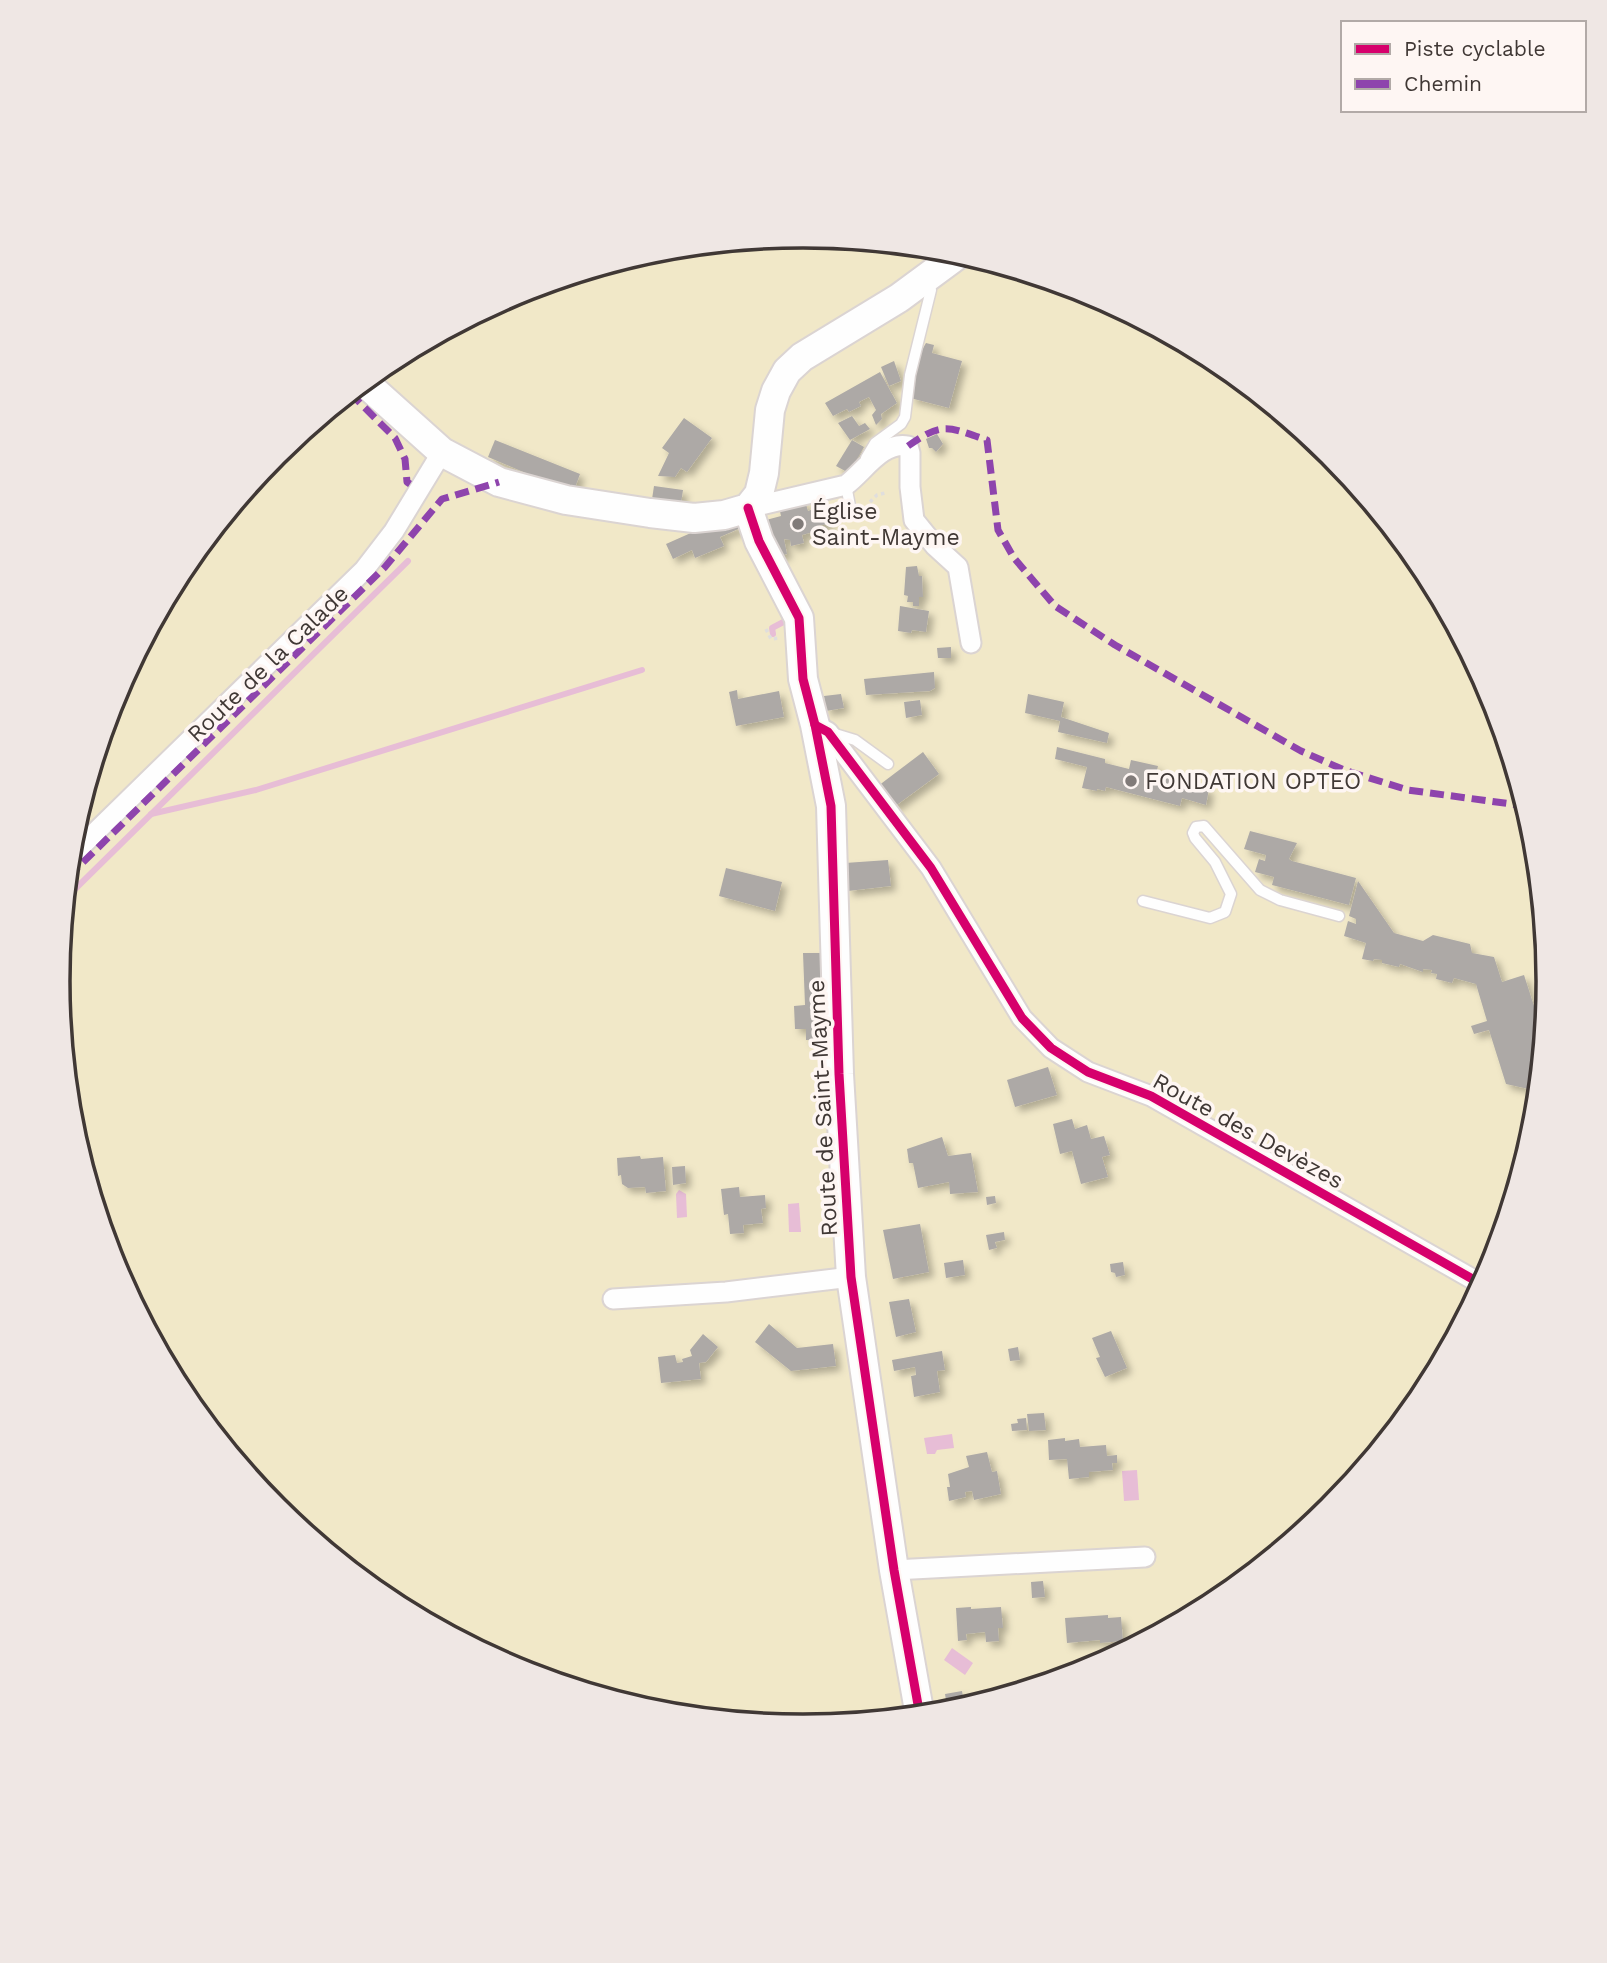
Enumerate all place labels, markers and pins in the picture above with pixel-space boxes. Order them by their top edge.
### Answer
place label: Église Saint-Mayme [812,498,960,551]
marker: Église Saint-Mayme [790,516,806,532]
place label: FONDATION OPTEO [1145,768,1361,795]
marker: FONDATION OPTEO [1123,773,1139,789]

